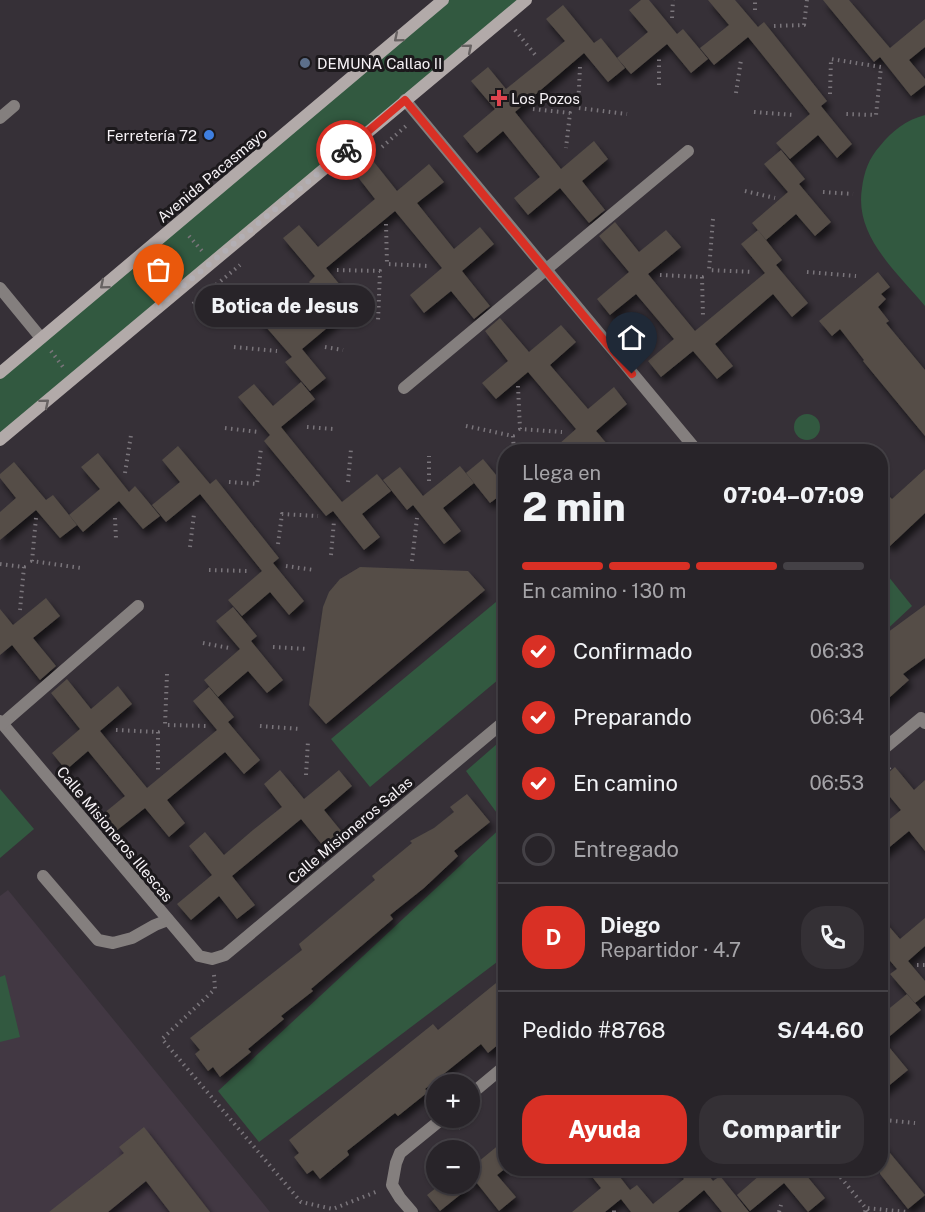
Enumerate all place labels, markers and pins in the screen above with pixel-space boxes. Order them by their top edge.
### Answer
place label: DEMUNA Callao II [317,55,442,72]
marker: DEMUNA Callao II [298,56,312,70]
place label: Los Pozos [511,90,580,107]
marker: Los Pozos [492,91,506,105]
place label: Ferretería 72 [106,127,197,144]
marker: Ferretería 72 [202,128,216,142]
pin [133,244,184,306]
callout: Botica de Jesus [195,285,375,327]
pin [606,312,657,374]

